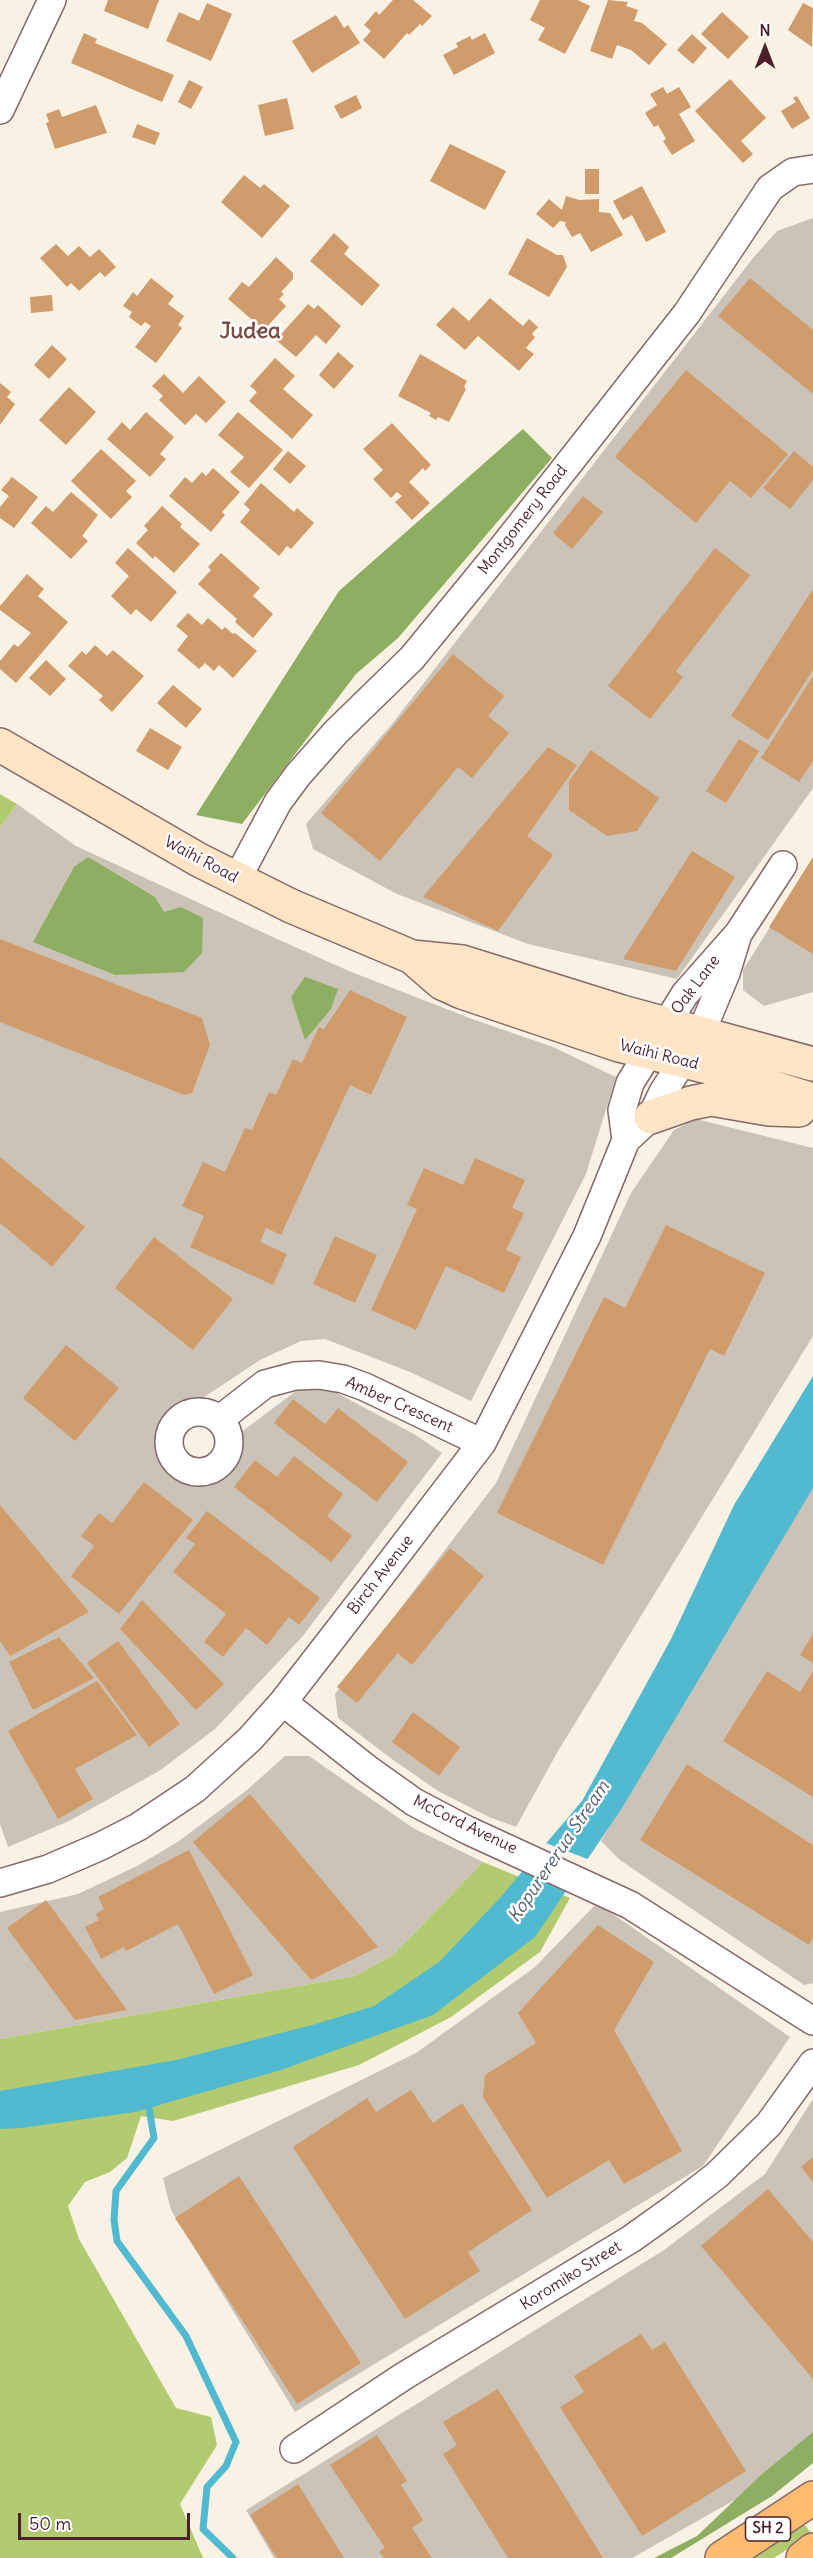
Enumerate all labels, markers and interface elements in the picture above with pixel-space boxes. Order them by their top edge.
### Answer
north arrow [735,18,795,78]
text: N [759,20,771,40]
district label: Judea [219,319,281,345]
street label: Montgomery Road [474,461,572,579]
street label: Waihi Road [161,833,241,887]
street label: Oak Lane [668,952,724,1018]
street label: Waihi Road [617,1036,701,1074]
street label: Amber Crescent [342,1373,456,1437]
street label: Birch Avenue [344,1532,418,1618]
water label: Kopurererua Stream [504,1777,614,1927]
street label: McCord Avenue [410,1792,520,1858]
street label: Koromiko Street [517,2237,625,2315]
scale bar [21,2501,194,2539]
text: 50 m [29,2512,71,2535]
road number: SH 2 [746,2517,790,2541]

